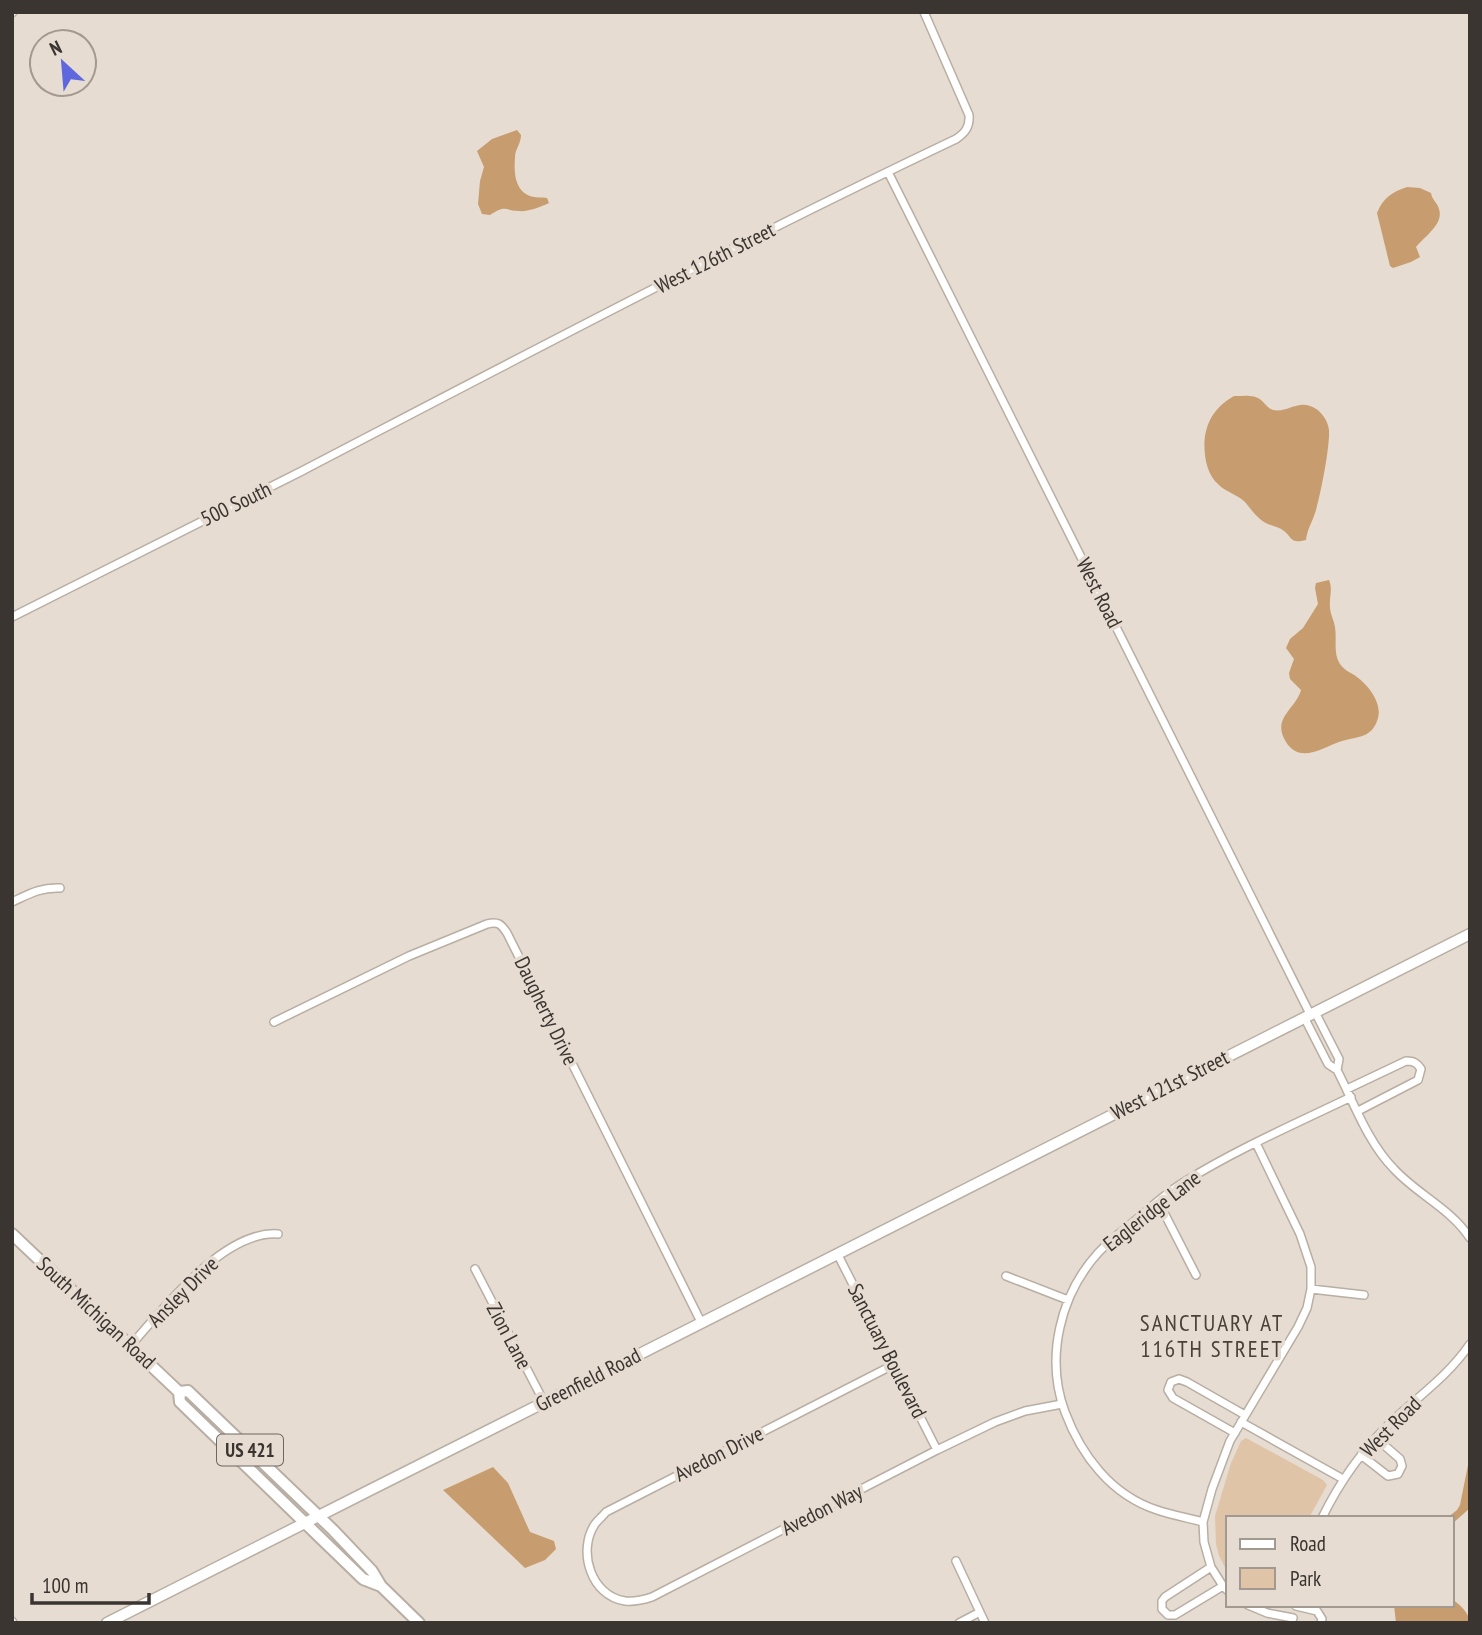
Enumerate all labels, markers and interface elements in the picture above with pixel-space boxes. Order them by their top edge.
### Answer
north arrow [28,28,98,98]
text: N [46,35,65,61]
street label: West 126th Street [650,216,779,299]
street label: 500 South [196,475,275,532]
street label: West Road [1070,553,1129,632]
street label: Daugherty Drive [509,952,584,1069]
street label: West 121st Street [1106,1043,1233,1126]
street label: Eagleridge Lane [1098,1164,1206,1257]
street label: South Michigan Road [31,1251,161,1375]
street label: Ansley Drive [142,1251,224,1333]
street label: Sanctuary Boulevard [842,1279,933,1423]
street label: Zion Lane [481,1298,538,1374]
district label: SANCTUARY AT 116TH STREET [1140,1308,1284,1363]
street label: Greenfield Road [531,1342,645,1418]
street label: West Road [1355,1391,1427,1463]
street label: Avedon Drive [670,1420,768,1487]
road number: US 421 [217,1434,283,1466]
street label: Avedon Way [777,1478,867,1541]
legend [1226,1516,1454,1607]
text: Road [1290,1530,1326,1557]
scale bar [32,1562,149,1606]
text: Park [1290,1565,1321,1592]
text: 100 m [42,1572,88,1599]

